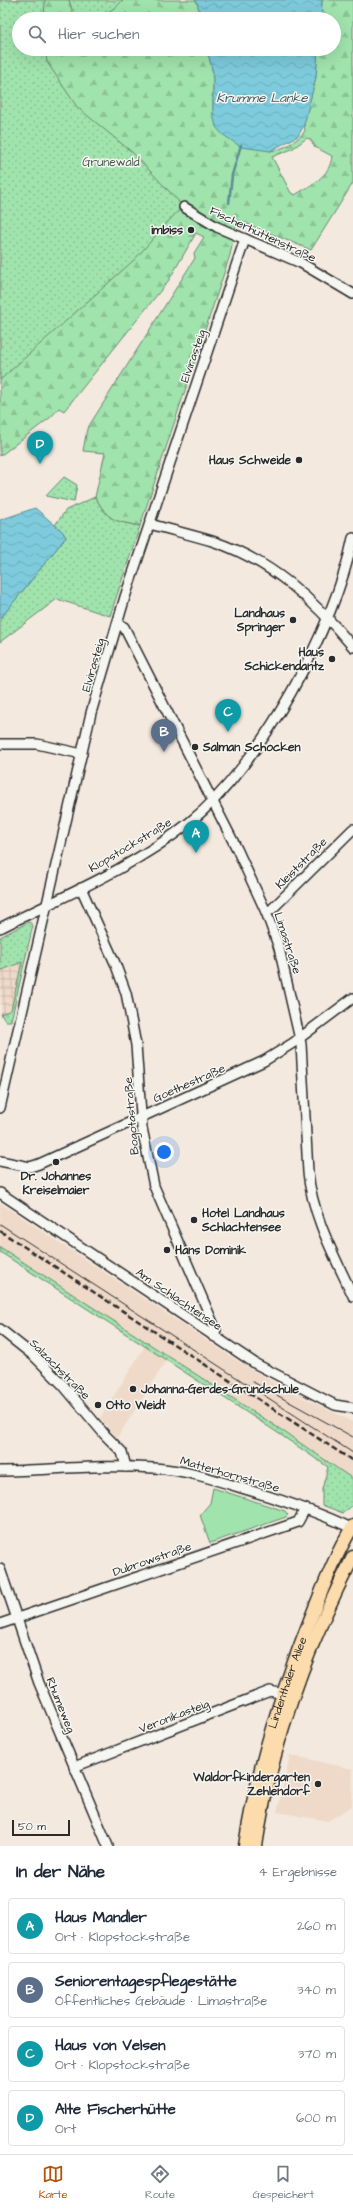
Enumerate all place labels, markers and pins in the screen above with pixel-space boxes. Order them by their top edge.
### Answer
place label: imbiss [151,222,183,239]
marker: imbiss [186,225,196,235]
pin: D [27,431,53,464]
place label: Haus Schweide [209,452,292,469]
marker: Haus Schweide [294,455,304,465]
place label: Landhaus Springer [234,605,285,638]
marker: Landhaus Springer [288,615,298,625]
place label: Haus Schickendantz [243,644,325,675]
marker: Haus Schickendantz [327,654,337,664]
pin: C [215,699,241,732]
pin: B [151,719,177,752]
place label: Salman Schocken [202,739,300,756]
marker: Salman Schocken [190,742,200,752]
pin: A [183,820,209,853]
marker: Dr. Johannes Kreiselmaier [51,1157,61,1167]
place label: Dr. Johannes Kreiselmaier [21,1168,91,1199]
place label: Hotel Landhaus Schlachtensee [201,1205,285,1236]
marker: Hotel Landhaus Schlachtensee [189,1215,199,1225]
place label: Hans Dominik [175,1242,247,1259]
marker: Hans Dominik [162,1245,172,1255]
place label: Johanna-Gerdes-Grundschule [140,1381,300,1398]
marker: Johanna-Gerdes-Grundschule [128,1384,138,1394]
place label: Otto Weidt [106,1397,166,1414]
marker: Otto Weidt [93,1400,103,1410]
place label: Waldorfkindergarten Zehlendorf [192,1769,311,1800]
marker: Waldorfkindergarten Zehlendorf [313,1779,323,1789]

